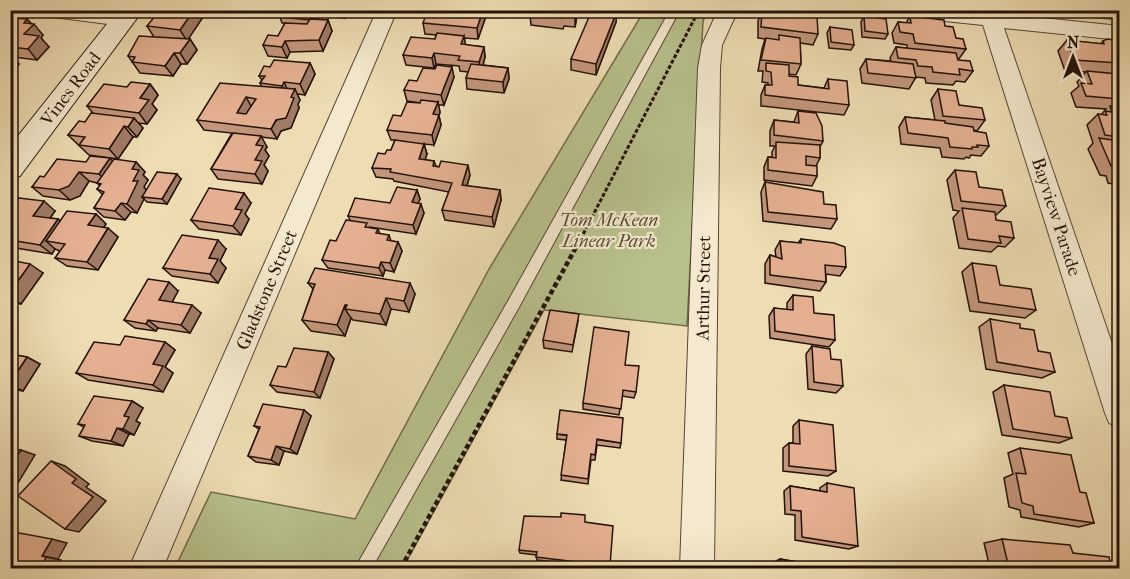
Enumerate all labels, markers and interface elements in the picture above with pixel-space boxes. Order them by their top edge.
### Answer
north arrow [1043,27,1103,87]
text: N [1067,33,1080,52]
street label: Vines Road [36,48,106,131]
street label: Bayview Parade [1027,155,1085,279]
park label: Tom McKean Linear Park [560,210,658,252]
street label: Gladstone Street [232,226,302,353]
street label: Arthur Street [693,235,715,342]

